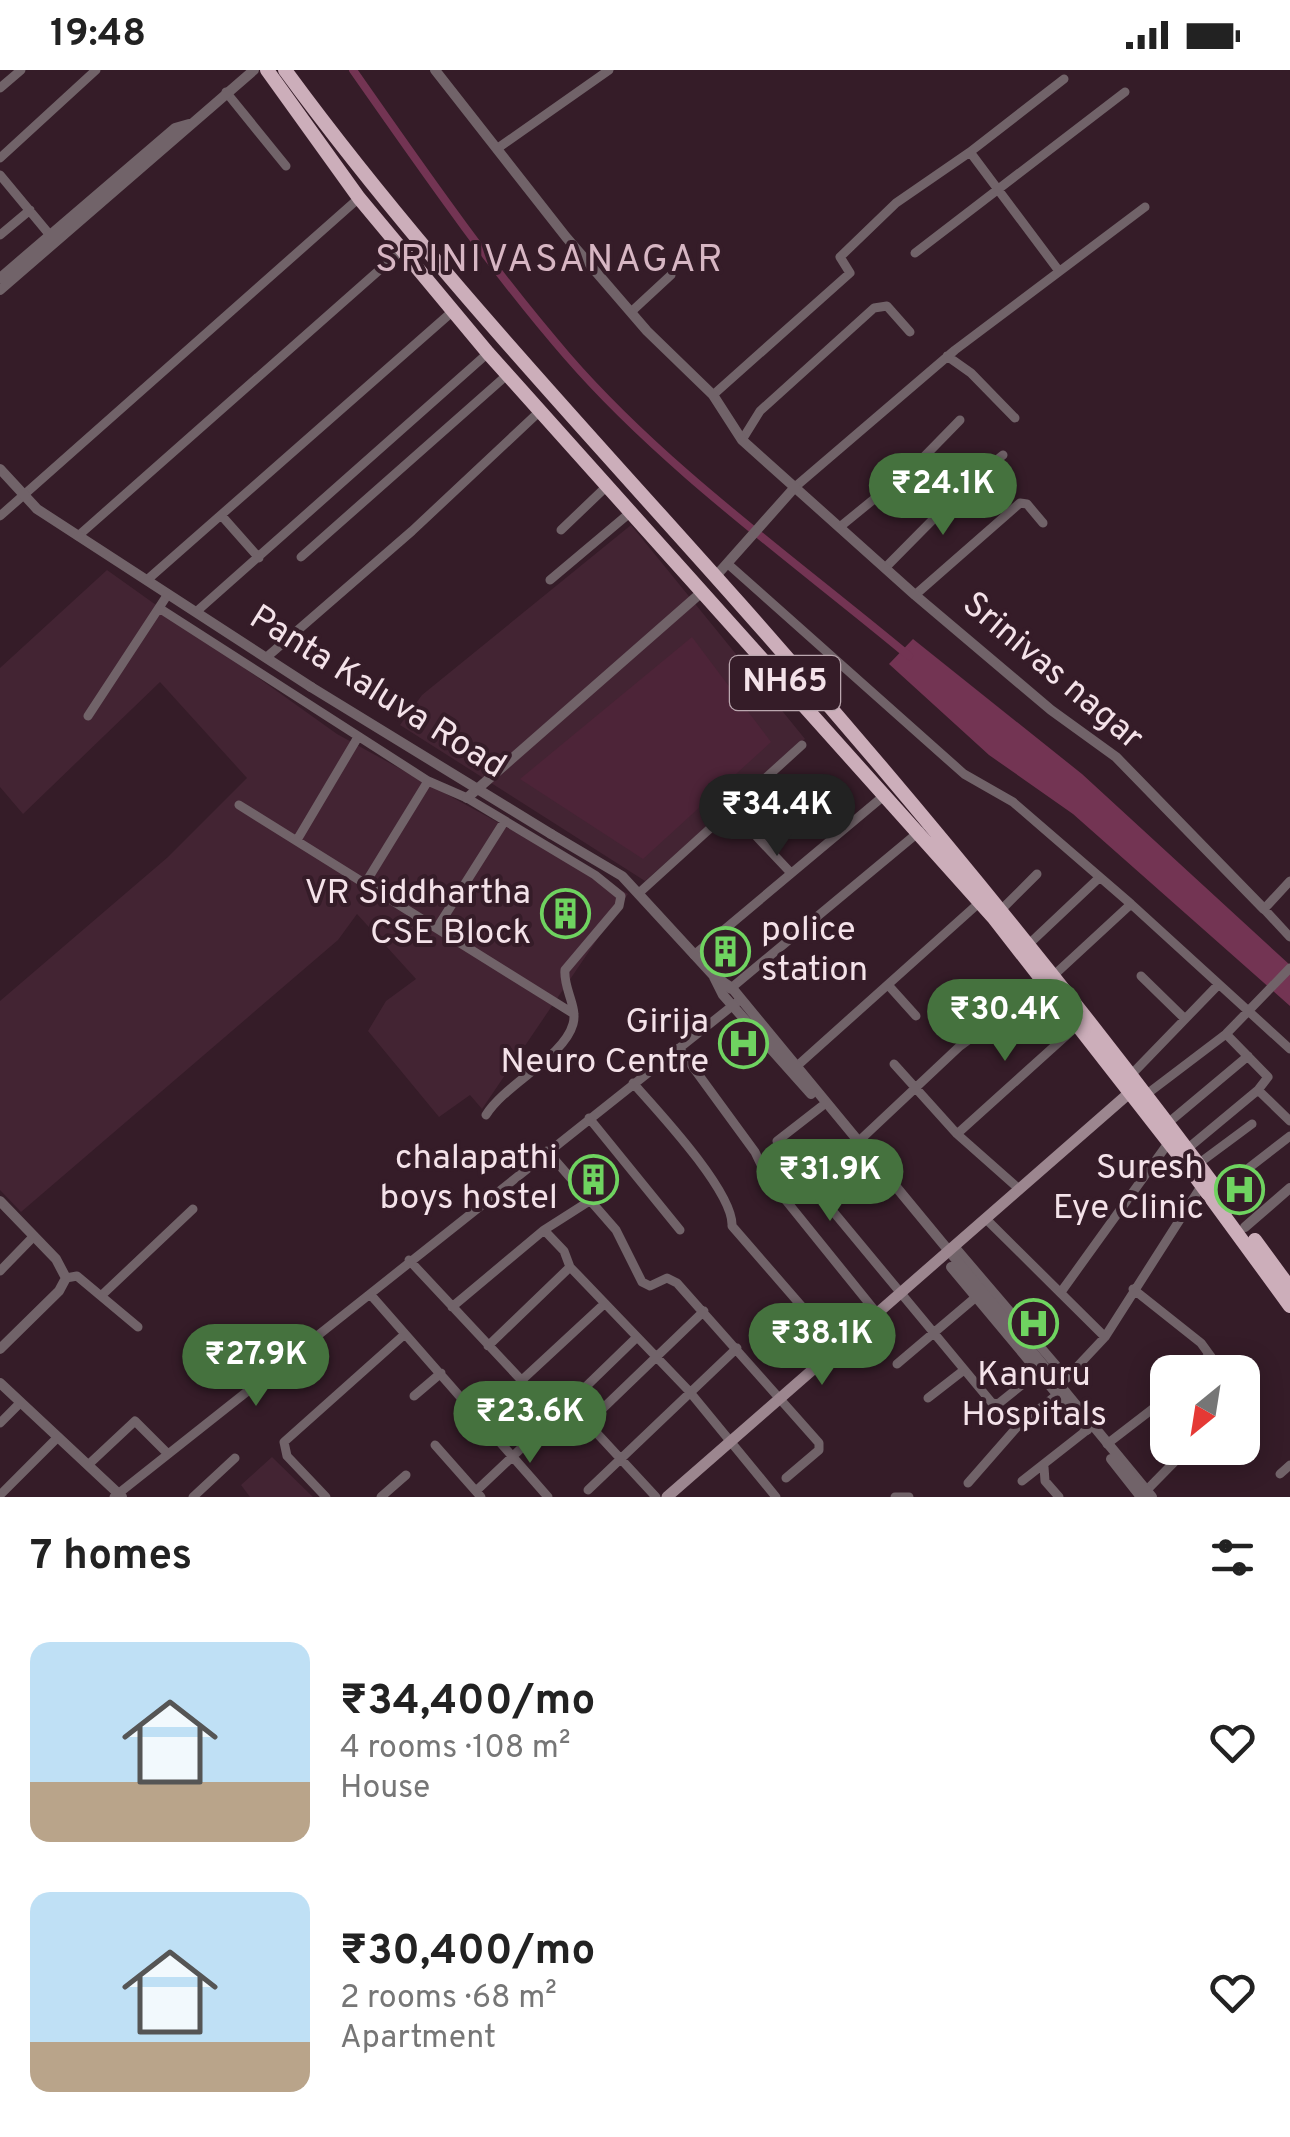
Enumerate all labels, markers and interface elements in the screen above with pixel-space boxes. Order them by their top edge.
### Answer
text: 19:48 [50,11,146,60]
district label: SRINIVASANAGAR [375,237,725,286]
pin: ₹24.1K [862,453,1024,538]
text: ₹24.1K [891,465,995,505]
street label: Srinivas nagar [952,583,1152,761]
street label: Panta Kaluva Road [241,596,513,790]
road number: NH65 [730,656,840,710]
pin: ₹34.4K [696,774,858,859]
text: ₹34.4K [721,786,833,826]
place label: VR Siddhartha CSE Block [304,872,531,956]
building icon: VR Siddhartha CSE Block [540,888,592,940]
place label: police station [761,909,868,993]
building icon: police station [700,925,752,977]
pin: ₹30.4K [924,979,1086,1064]
text: ₹30.4K [949,991,1061,1031]
place label: Girija Neuro Centre [500,1001,709,1085]
hospital icon: Girija Neuro Centre [718,1017,770,1069]
place label: chalapathi boys hostel [380,1137,558,1221]
pin: ₹31.9K [749,1139,911,1224]
place label: Suresh Eye Clinic [1053,1147,1204,1231]
text: ₹31.9K [778,1151,882,1191]
building icon: chalapathi boys hostel [567,1153,619,1205]
hospital icon: Suresh Eye Clinic [1213,1163,1265,1215]
hospital icon: Kanuru Hospitals [1008,1298,1060,1350]
pin: ₹38.1K [741,1303,903,1388]
text: ₹38.1K [771,1315,873,1355]
pin: ₹27.9K [175,1324,337,1409]
text: ₹27.9K [204,1336,308,1376]
place label: Kanuru Hospitals [961,1354,1107,1438]
north arrow [1150,1355,1260,1465]
map controls [1150,1355,1260,1465]
pin: ₹23.6K [449,1381,611,1466]
text: ₹23.6K [475,1393,585,1433]
icon: filters [1205,1530,1260,1585]
text: 7 homes [30,1531,192,1584]
text: ₹34,400/mo [340,1676,595,1729]
icon: home [110,1682,230,1802]
icon: heart [1205,1715,1260,1770]
text: 4 rooms · 108 m² [340,1729,571,1769]
text: House [340,1769,430,1809]
text: ₹30,400/mo [340,1926,595,1979]
icon: home [110,1932,230,2052]
icon: heart [1205,1965,1260,2020]
text: 2 rooms · 68 m² [340,1979,557,2019]
text: Apartment [340,2019,496,2059]

